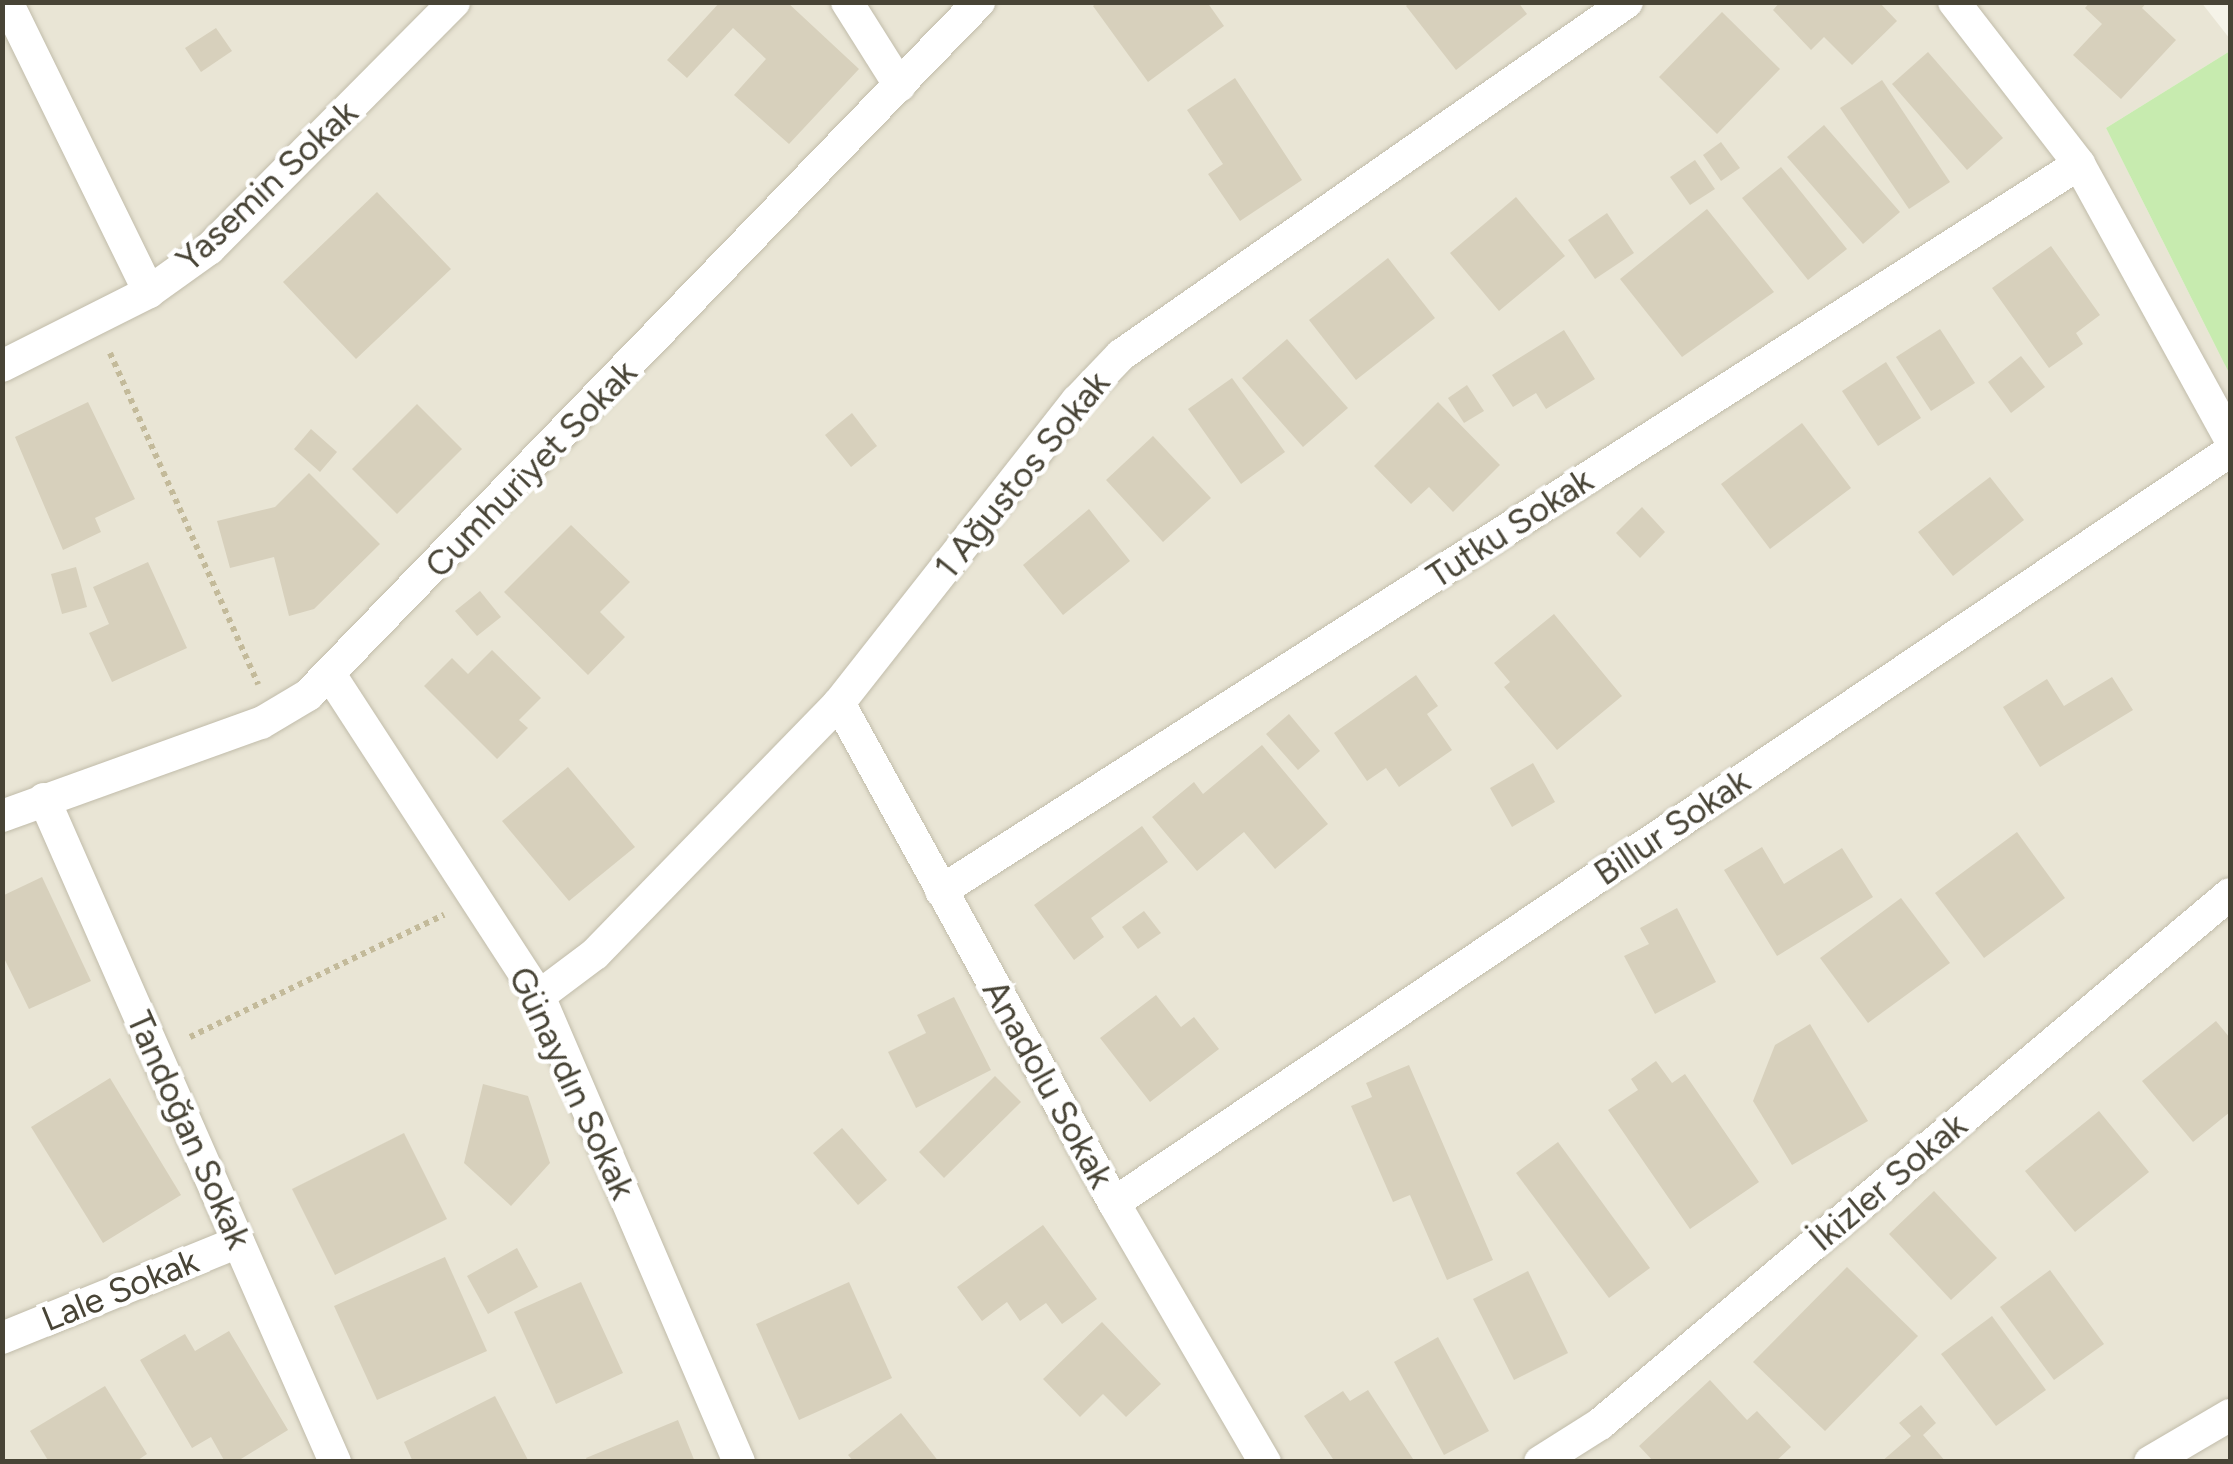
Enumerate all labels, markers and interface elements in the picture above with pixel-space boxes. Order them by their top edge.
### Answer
street label: Yasemin Sokak [168,92,366,280]
street label: Cumhuriyet Sokak [417,352,645,586]
street label: 1 Ağustos Sokak [926,363,1118,587]
street label: Tutku Sokak [1419,459,1601,597]
street label: Billur Sokak [1586,760,1758,894]
street label: Günaydın Sokak [500,960,644,1206]
street label: Anadolu Sokak [974,973,1122,1195]
street label: Tandoğan Sokak [118,1005,260,1255]
street label: İkizler Sokak [1801,1104,1975,1260]
street label: Lale Sokak [36,1240,204,1340]

